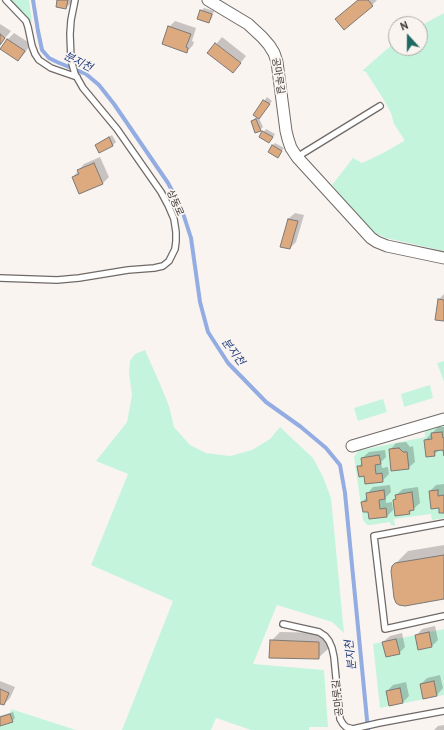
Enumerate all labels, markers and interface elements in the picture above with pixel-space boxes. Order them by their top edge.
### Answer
north arrow [388,16,428,56]
text: N [398,18,410,34]
water label: 분지천 [61,49,95,75]
street label: 공마루길 [269,57,287,95]
street label: 상동로 [164,188,186,218]
water label: 분지천 [219,336,247,368]
water label: 분지천 [343,639,359,671]
street label: 공마루길 [330,679,346,717]

